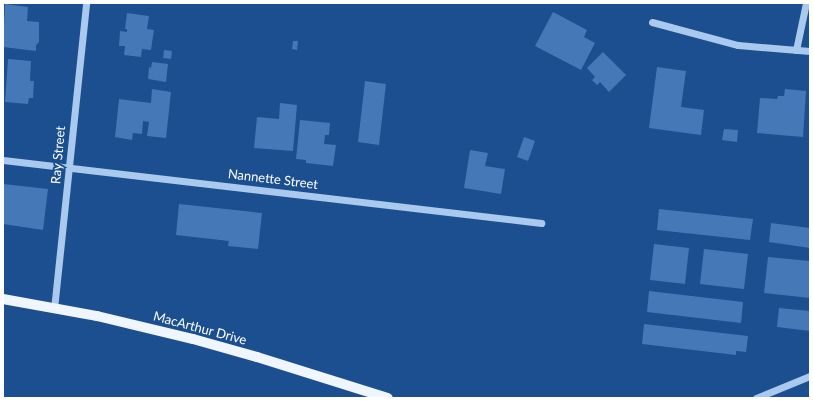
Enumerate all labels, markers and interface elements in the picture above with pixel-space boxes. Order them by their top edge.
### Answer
street label: Ray Street [48,125,68,185]
street label: Nannette Street [227,166,319,192]
street label: MacArthur Drive [151,308,249,348]

